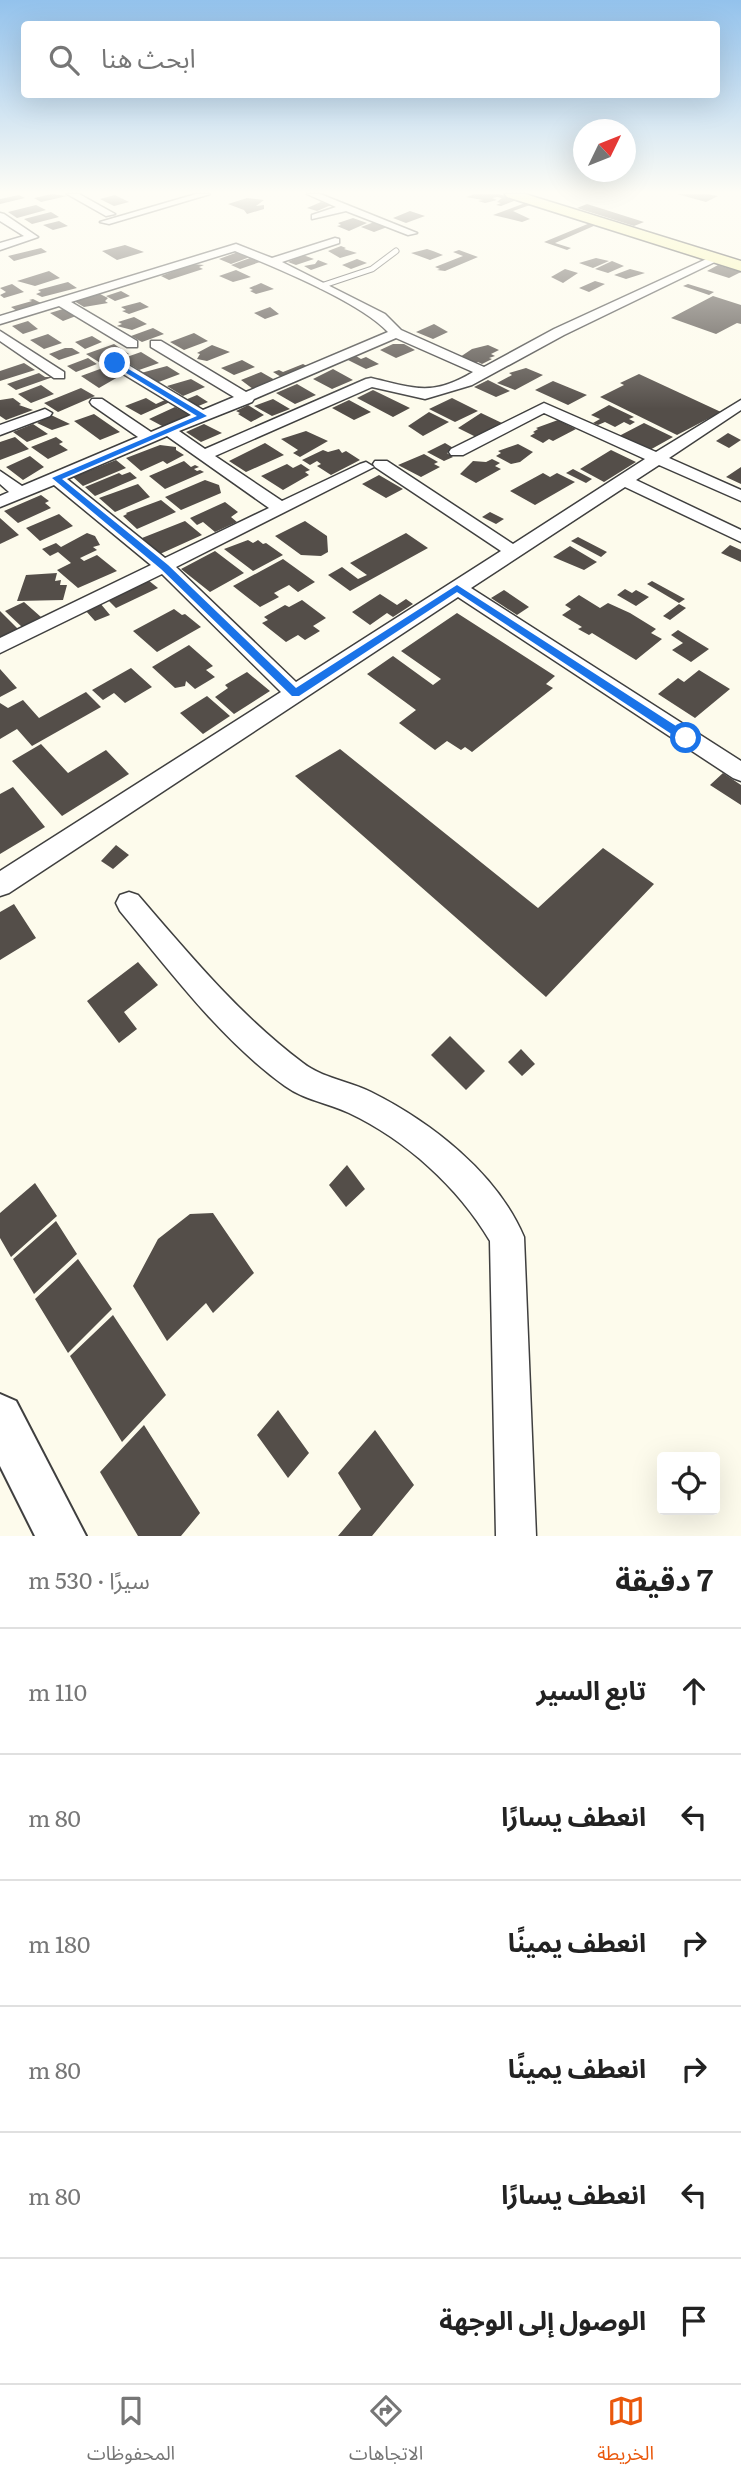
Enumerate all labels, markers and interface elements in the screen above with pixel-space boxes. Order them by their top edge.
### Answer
search box [21,21,720,98]
text: ابحث هنا [101,37,196,76]
icon: search [45,41,83,79]
north arrow [573,119,636,182]
route end [99,347,130,378]
route start [670,722,701,753]
map controls [657,1452,720,1515]
button: locate [657,1452,720,1515]
text: 7 دقيقة [615,1556,713,1600]
text: سيرًا · 530 m [28,1562,150,1596]
text: تابع السير [536,1669,646,1708]
icon: ahead [675,1672,713,1710]
text: 110 m [28,1674,87,1708]
text: انعطف يسارًا [501,1795,646,1834]
icon: left [675,1798,713,1836]
text: 80 m [28,1800,81,1834]
text: انعطف يمينًا [508,1921,646,1960]
icon: right [675,1924,713,1962]
text: 180 m [28,1926,90,1960]
text: انعطف يمينًا [508,2047,646,2086]
icon: right [675,2050,713,2088]
text: 80 m [28,2052,81,2086]
text: انعطف يسارًا [501,2173,646,2212]
icon: left [675,2176,713,2214]
text: 80 m [28,2178,81,2212]
text: الوصول إلى الوجهة [439,2299,646,2338]
icon: arrive [675,2302,713,2340]
tab: المحفوظات [87,2392,175,2474]
tab: الاتجاهات [349,2392,423,2474]
tab: الخريطة [597,2392,654,2474]

